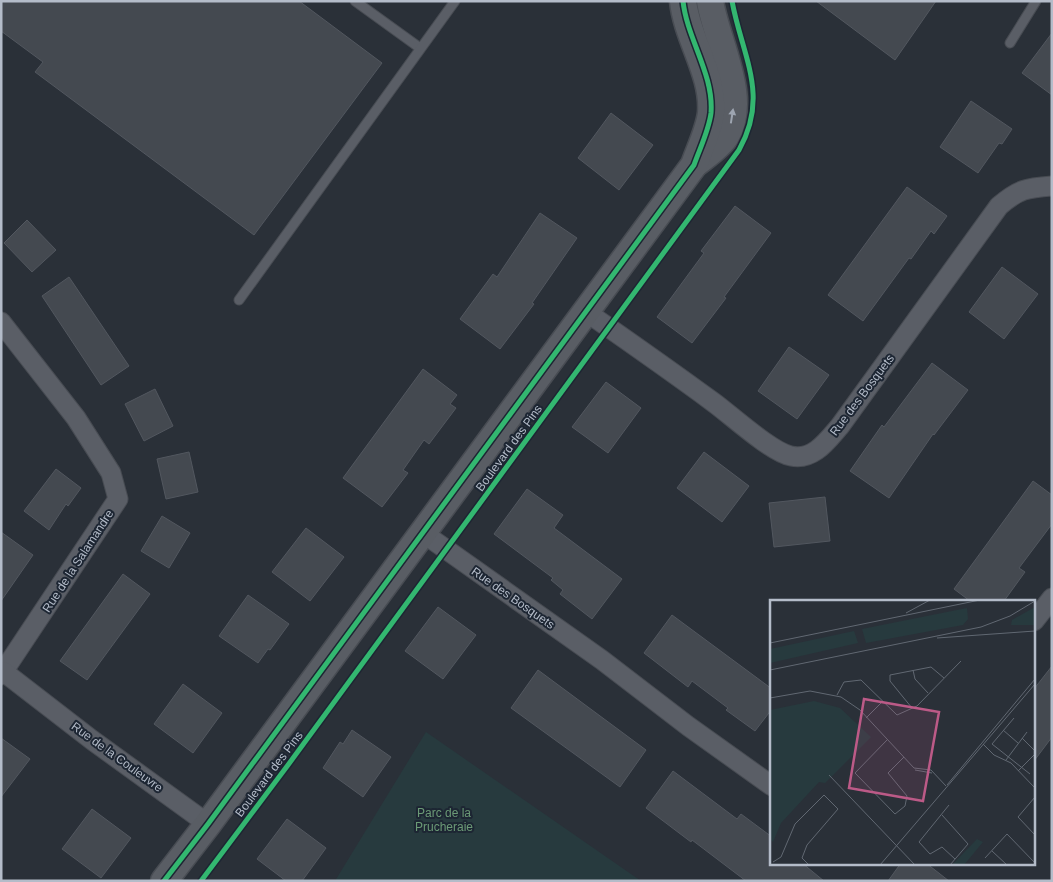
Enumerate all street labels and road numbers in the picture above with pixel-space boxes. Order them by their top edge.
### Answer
street label: Rue des Bosquets [827,352,897,438]
street label: Boulevard des Pins [473,402,545,494]
street label: Rue de la Salamandre [40,507,117,615]
street label: Rue des Bosquets [469,564,557,632]
street label: Rue de la Couleuvre [69,719,166,795]
street label: Boulevard des Pins [232,728,306,820]

